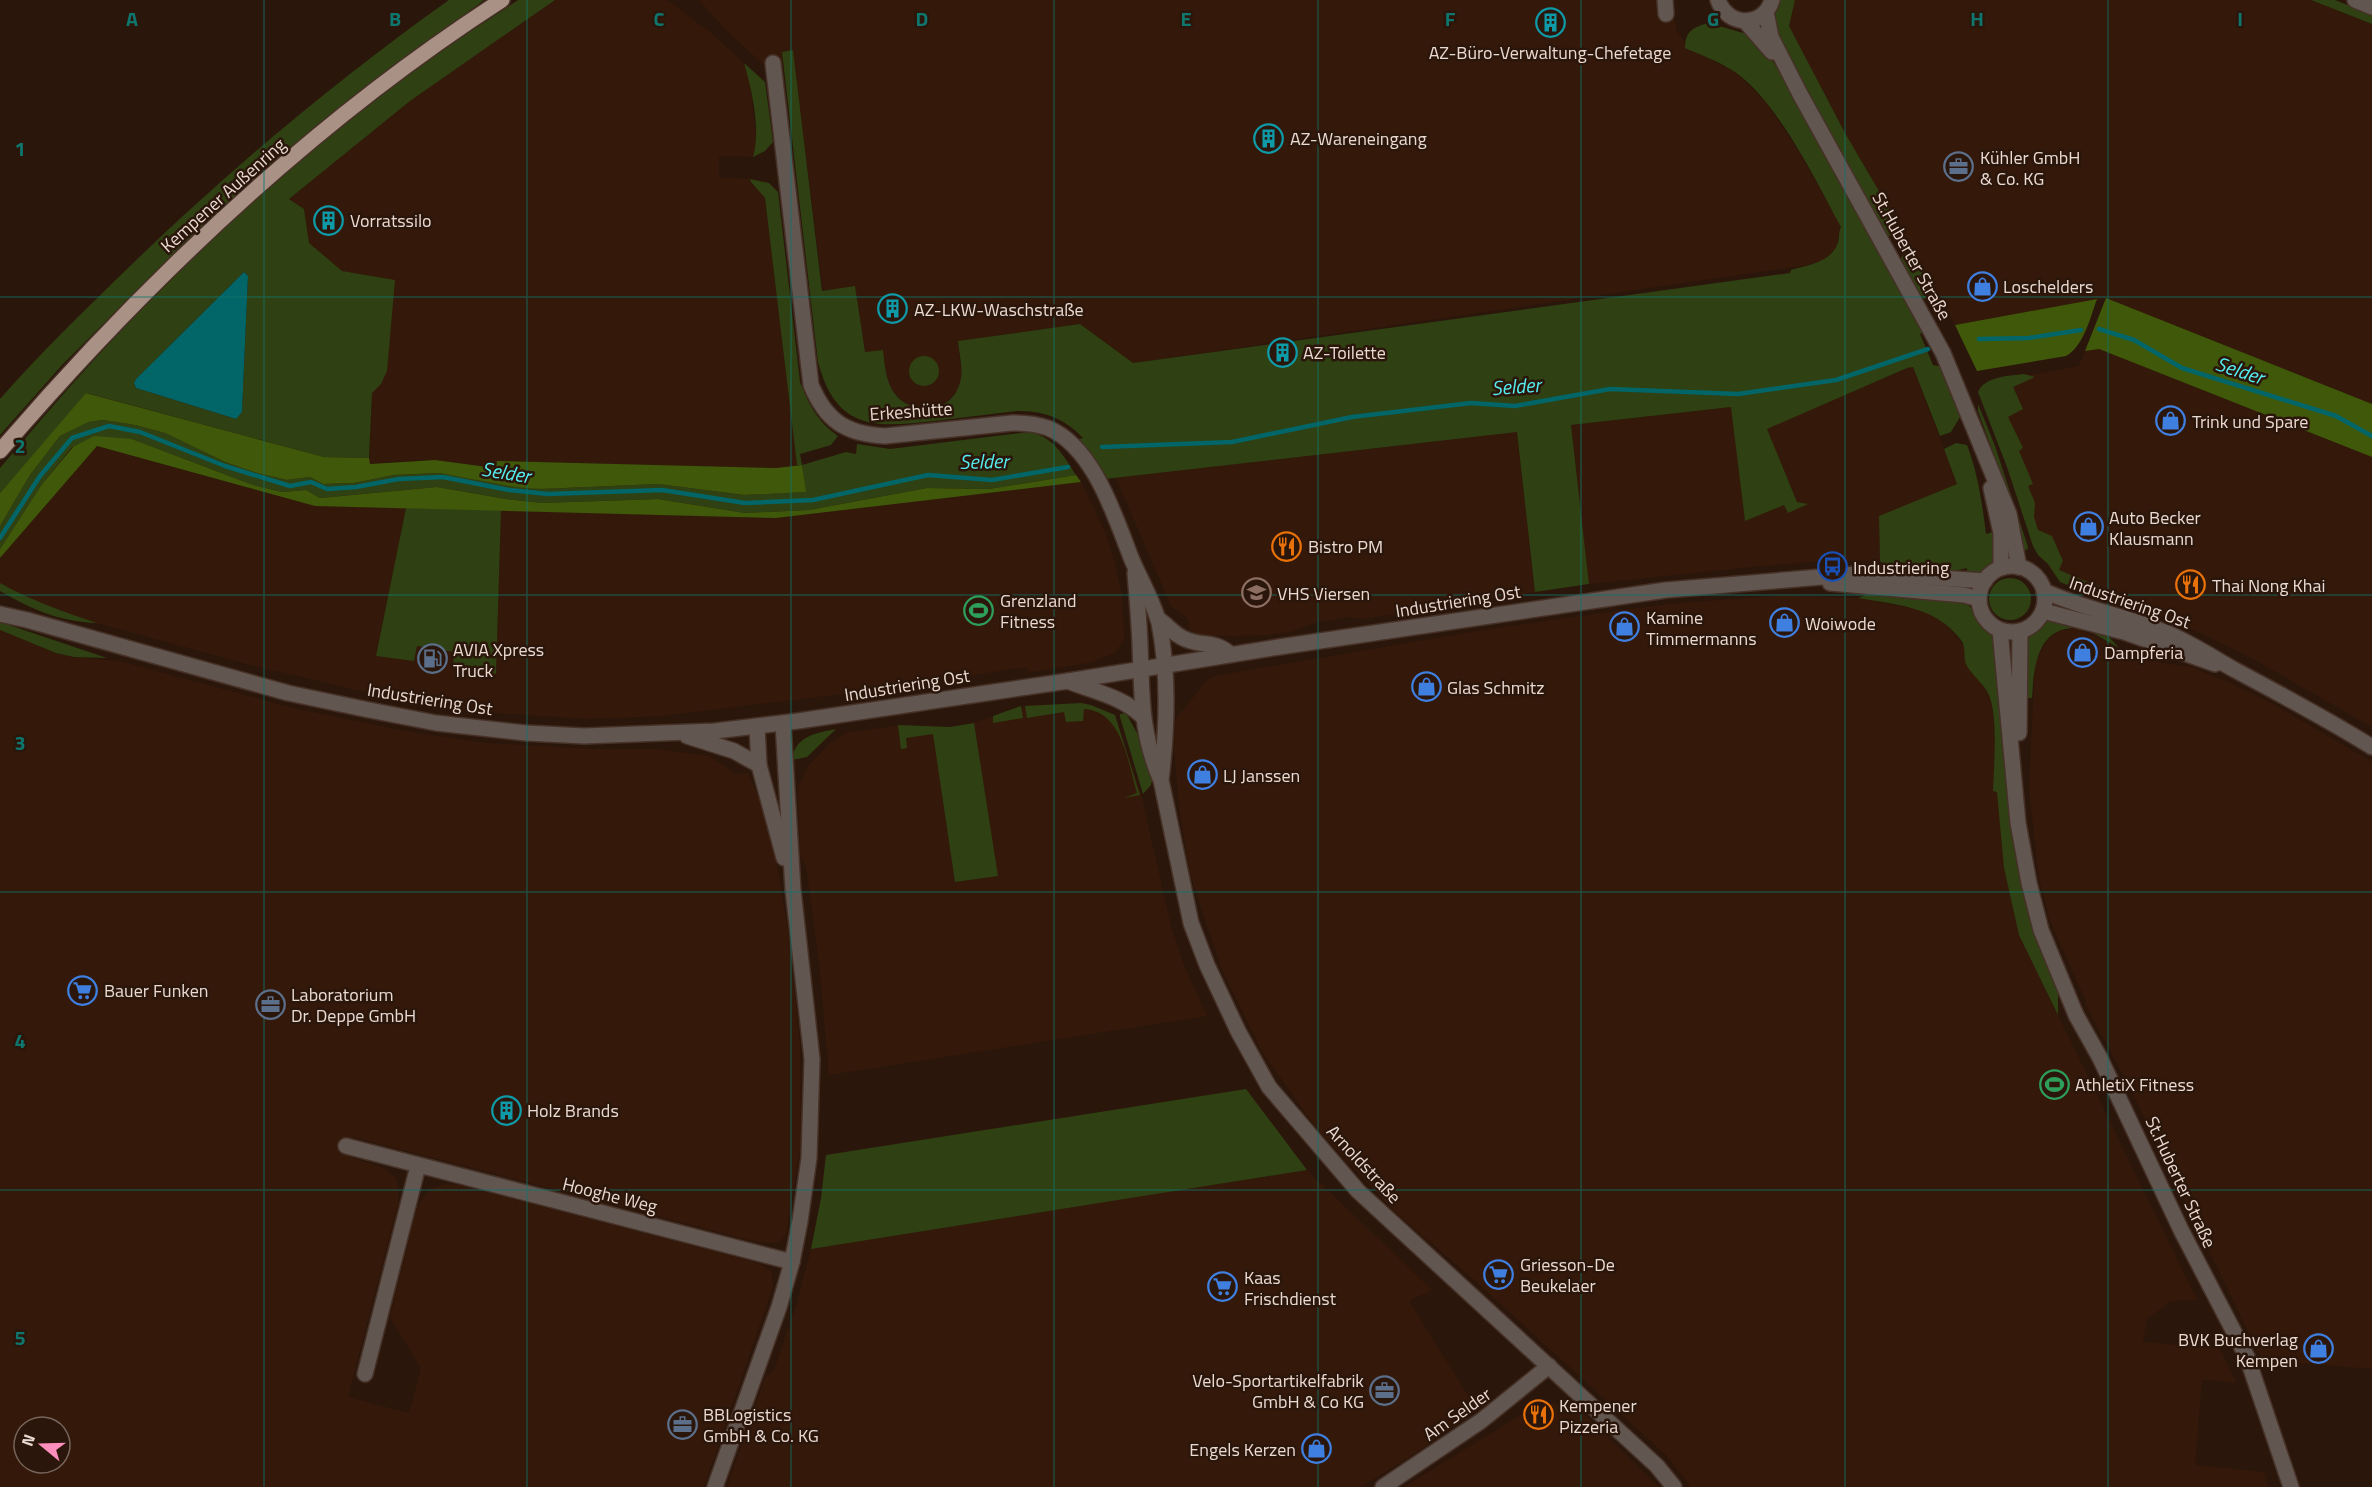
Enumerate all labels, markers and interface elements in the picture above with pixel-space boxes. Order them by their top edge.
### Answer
text: A [126,3,138,34]
text: B [389,3,401,34]
text: C [654,3,665,34]
text: D [916,3,928,34]
text: E [1180,3,1192,34]
text: F [1445,3,1456,34]
text: G [1707,3,1719,34]
text: H [1970,3,1984,34]
text: I [2237,3,2243,34]
building icon: AZ-Büro-Verwaltung-Chefetage [1534,7,1566,39]
place label: AZ-Büro-Verwaltung-Chefetage [1429,39,1671,66]
building icon: AZ-Wareneingang [1253,122,1285,154]
place label: AZ-Wareneingang [1290,125,1427,152]
street label: Kempener Außenring [154,131,292,259]
text: 1 [14,133,26,164]
place label: Kühler GmbH & Co. KG [1980,144,2080,192]
office icon: Kühler GmbH & Co. KG [1943,151,1975,183]
street label: St.Huberter Straße [1866,187,1958,325]
building icon: Vorratssilo [313,204,345,236]
place label: Vorratssilo [350,207,432,234]
shop icon: Loschelders [1966,270,1998,302]
place label: Loschelders [2003,273,2093,300]
building icon: AZ-LKW-Waschstraße [877,293,909,325]
place label: AZ-LKW-Waschstraße [914,296,1084,323]
building icon: AZ-Toilette [1266,336,1298,368]
place label: AZ-Toilette [1303,339,1386,366]
water label: Selder [2212,348,2271,393]
water label: Selder [1490,369,1544,403]
street label: Erkeshütte [869,395,953,427]
shop icon: Trink und Spare [2155,405,2187,437]
place label: Trink und Spare [2192,408,2308,435]
text: 2 [14,430,26,461]
water label: Selder [959,445,1011,477]
water label: Selder [479,453,535,492]
place label: Auto Becker Klausmann [2109,504,2201,552]
shop icon: Auto Becker Klausmann [2072,511,2104,543]
restaurant icon: Bistro PM [1271,530,1303,562]
place label: Bistro PM [1308,533,1383,560]
bus stop icon: Industriering [1816,551,1848,583]
place label: Industriering [1853,554,1949,581]
street label: Industriering Ost [2066,569,2195,636]
restaurant icon: Thai Nong Khai [2175,569,2207,601]
place label: Thai Nong Khai [2212,572,2325,599]
school or university icon: VHS Viersen [1240,577,1272,609]
street label: Industriering Ost [1393,578,1523,624]
place label: VHS Viersen [1277,580,1370,607]
place label: Grenzland Fitness [1000,587,1076,635]
sports icon: Grenzland Fitness [963,594,995,626]
place label: Kamine Timmermanns [1646,604,1757,652]
shop icon: Woiwode [1768,607,1800,639]
place label: Woiwode [1805,610,1876,637]
shop icon: Kamine Timmermanns [1609,611,1641,643]
place label: AVIA Xpress Truck [453,636,544,684]
shop icon: Dampferia [2067,636,2099,668]
place label: Dampferia [2104,639,2183,666]
fuel station icon: AVIA Xpress Truck [416,643,448,675]
street label: Industriering Ost [842,662,972,708]
shop icon: Glas Schmitz [1410,671,1442,703]
place label: Glas Schmitz [1447,674,1544,701]
street label: Industriering Ost [365,676,495,722]
text: 3 [14,727,26,758]
shop icon: LJ Janssen [1186,759,1218,791]
place label: LJ Janssen [1223,762,1300,789]
supermarket icon: Bauer Funken [67,974,99,1006]
place label: Bauer Funken [104,977,208,1004]
place label: Laboratorium Dr. Deppe GmbH [291,981,416,1029]
office icon: Laboratorium Dr. Deppe GmbH [254,988,286,1020]
text: 4 [14,1025,26,1056]
sports icon: AthletiX Fitness [2038,1068,2070,1100]
place label: AthletiX Fitness [2075,1071,2194,1098]
building icon: Holz Brands [490,1094,522,1126]
place label: Holz Brands [527,1097,619,1124]
street label: St.Huberter Straße [2139,1112,2223,1252]
street label: Arnoldstraße [1320,1119,1408,1209]
street label: Hooghe Weg [560,1170,660,1220]
place label: Griesson-De Beukelaer [1520,1251,1615,1299]
supermarket icon: Griesson-De Beukelaer [1483,1258,1515,1290]
place label: Kaas Frischdienst [1244,1264,1337,1312]
supermarket icon: Kaas Frischdienst [1207,1271,1239,1303]
text: 5 [14,1322,26,1353]
place label: BVK Buchverlag Kempen [2178,1326,2298,1374]
shop icon: BVK Buchverlag Kempen [2303,1333,2335,1365]
place label: Velo-Sportartikelfabrik GmbH & Co KG [1192,1367,1364,1415]
office icon: Velo-Sportartikelfabrik GmbH & Co KG [1369,1374,1401,1406]
street label: Am Selder [1417,1381,1497,1447]
place label: Kempener Pizzeria [1559,1392,1637,1440]
restaurant icon: Kempener Pizzeria [1522,1399,1554,1431]
place label: BBLogistics GmbH & Co. KG [703,1401,819,1449]
office icon: BBLogistics GmbH & Co. KG [666,1408,698,1440]
north arrow [12,1415,72,1475]
text: N [15,1431,41,1449]
shop icon: Engels Kerzen [1301,1433,1333,1465]
place label: Engels Kerzen [1189,1436,1296,1463]

